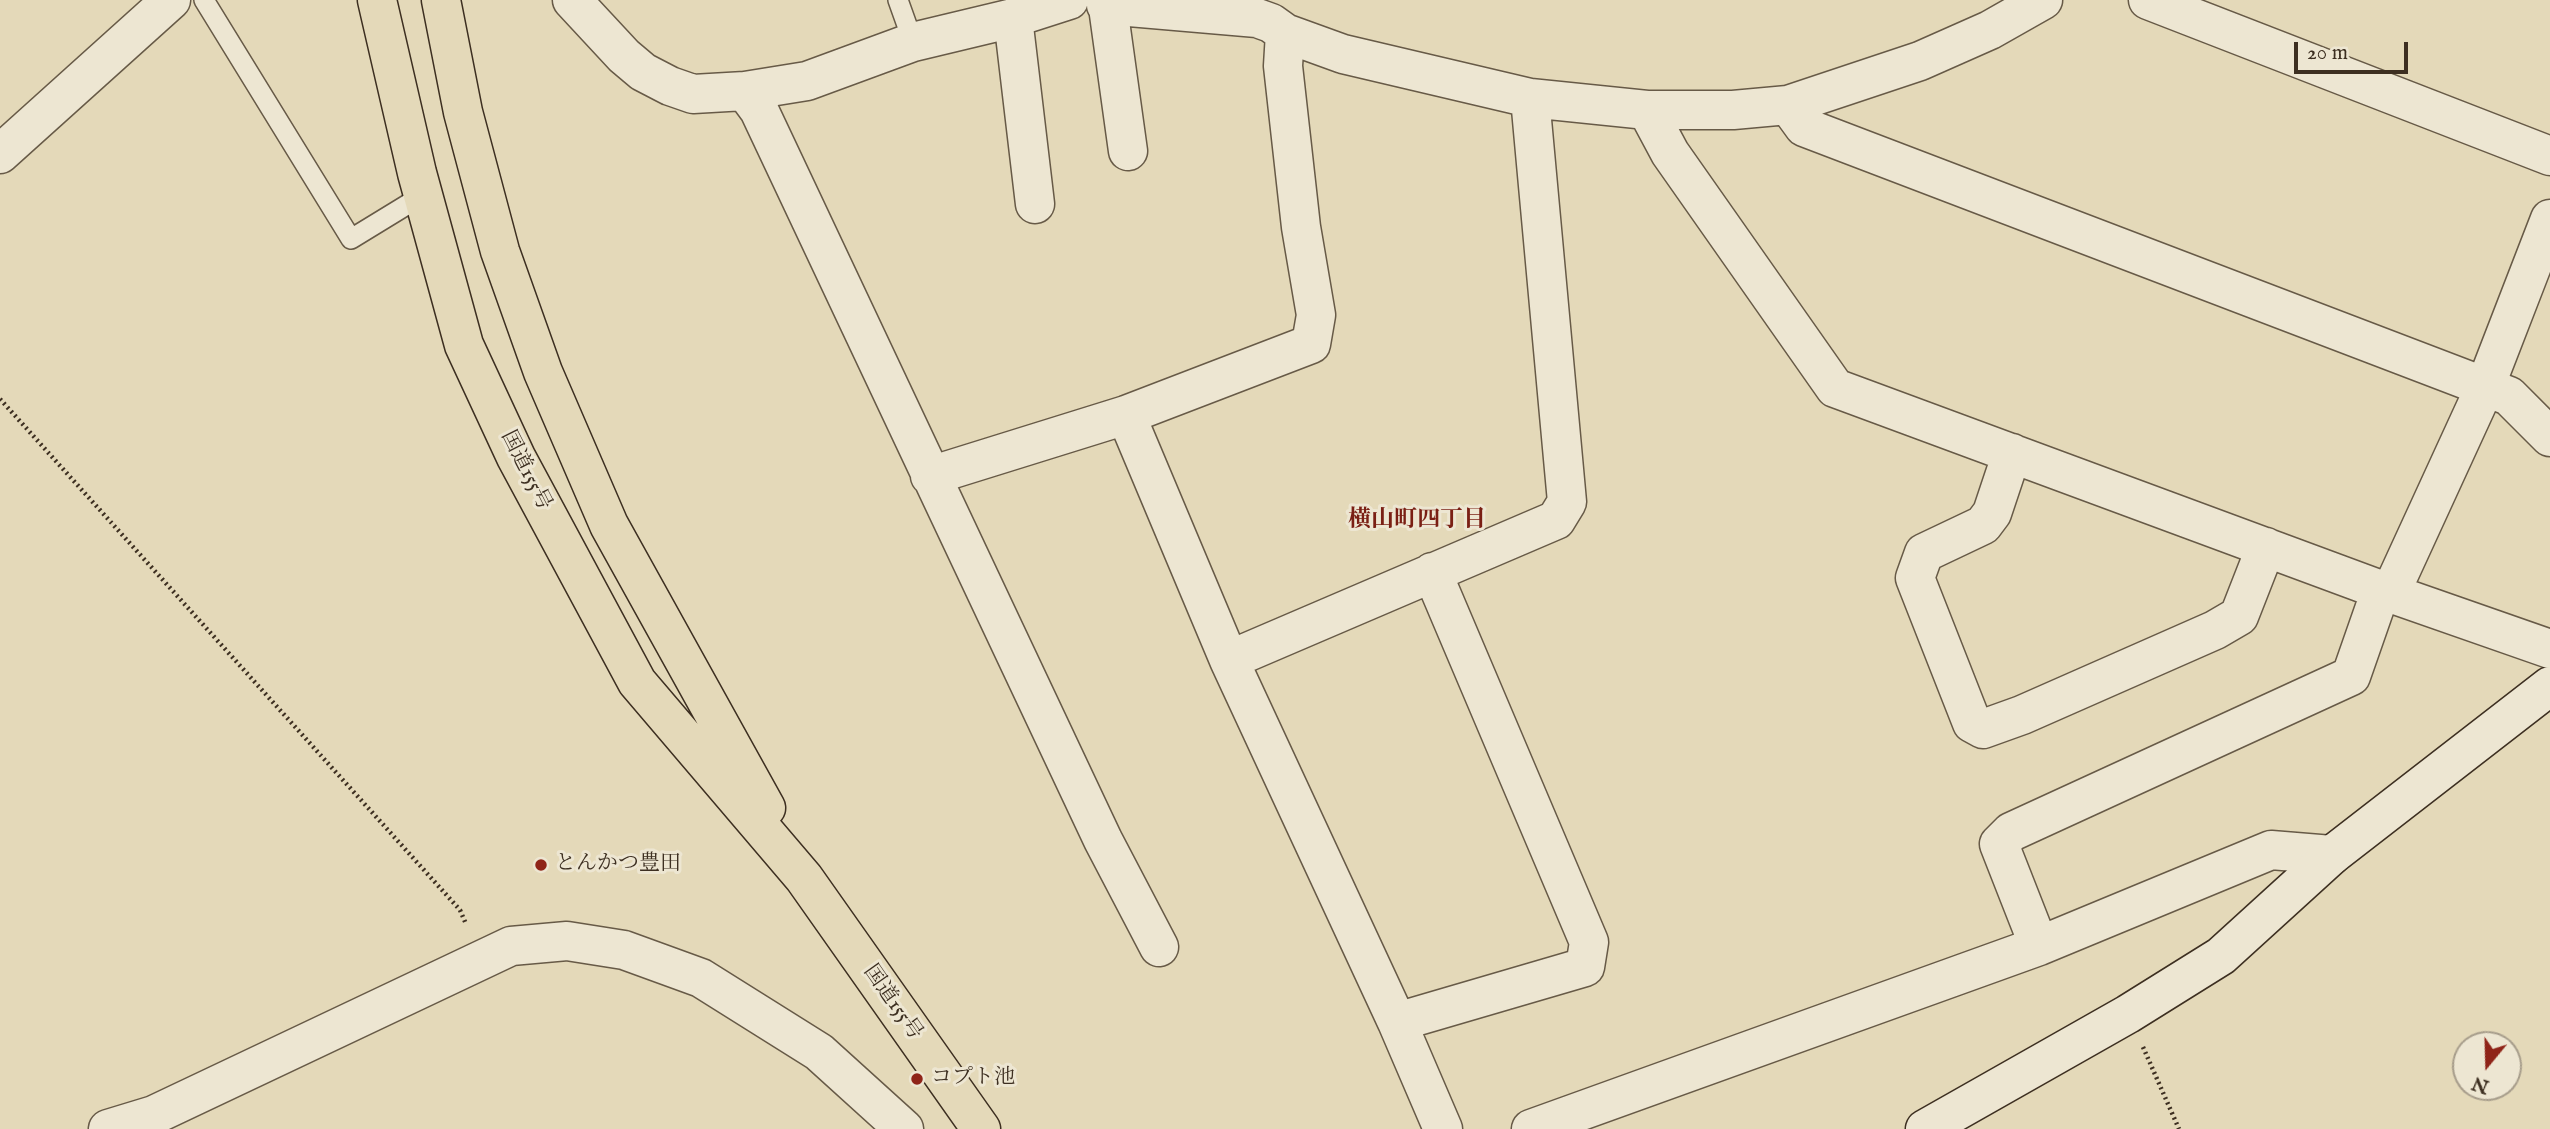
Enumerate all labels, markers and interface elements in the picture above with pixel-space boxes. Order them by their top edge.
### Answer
scale bar [2298,28,2412,72]
text: 20 m [2307,40,2348,67]
street label: 国道155号 [494,427,556,515]
district label: 横山町四丁目 [1348,507,1486,535]
place label: とんかつ豊田 [555,852,681,878]
marker: とんかつ豊田 [533,857,549,873]
street label: 国道155号 [857,961,927,1045]
north arrow [2452,1031,2522,1101]
place label: コプト池 [931,1066,1015,1092]
text: N [2469,1070,2493,1098]
marker: コプト池 [909,1071,925,1087]

